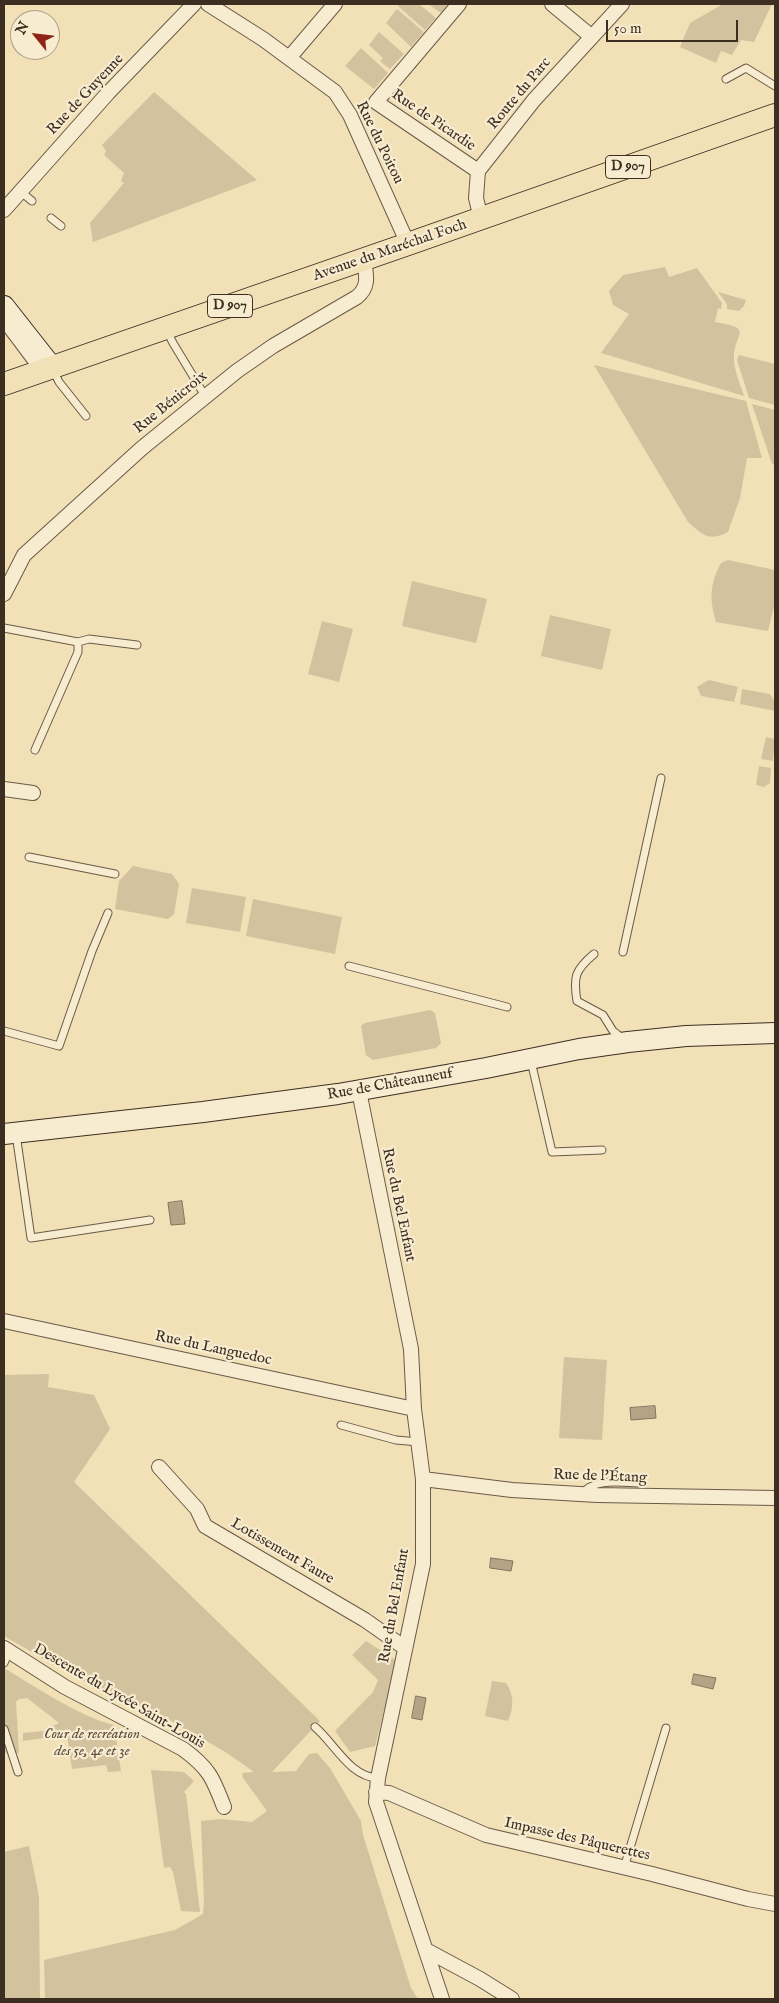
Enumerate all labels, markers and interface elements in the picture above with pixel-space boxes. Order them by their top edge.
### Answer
north arrow [10,10,60,60]
scale bar [609,10,742,42]
text: N [12,19,34,38]
text: 50 m [614,19,642,38]
street label: Rue de Guyenne [44,51,128,139]
street label: Route du Parc [485,54,555,134]
street label: Rue de Picardie [388,86,478,156]
street label: Rue du Poitou [351,99,407,187]
road number: D 907 [606,156,650,178]
street label: Avenue du Maréchal Foch [311,216,469,286]
road number: D 907 [208,294,252,318]
street label: Rue Bénicroix [131,368,211,438]
street label: Rue de Châteauneuf [326,1065,454,1105]
street label: Rue du Bel Enfant [377,1146,419,1264]
street label: Rue du Languedoc [153,1328,273,1370]
street label: Rue de l'Étang [553,1466,647,1488]
street label: Lotissement Faure [227,1515,337,1589]
street label: Rue du Bel Enfant [376,1547,414,1665]
street label: Descente du Lycée Saint-Louis [30,1640,208,1754]
park label: Cour de recréation des 5e, 4e et 3e [44,1726,140,1761]
street label: Impasse des Pâquerettes [502,1814,652,1866]

